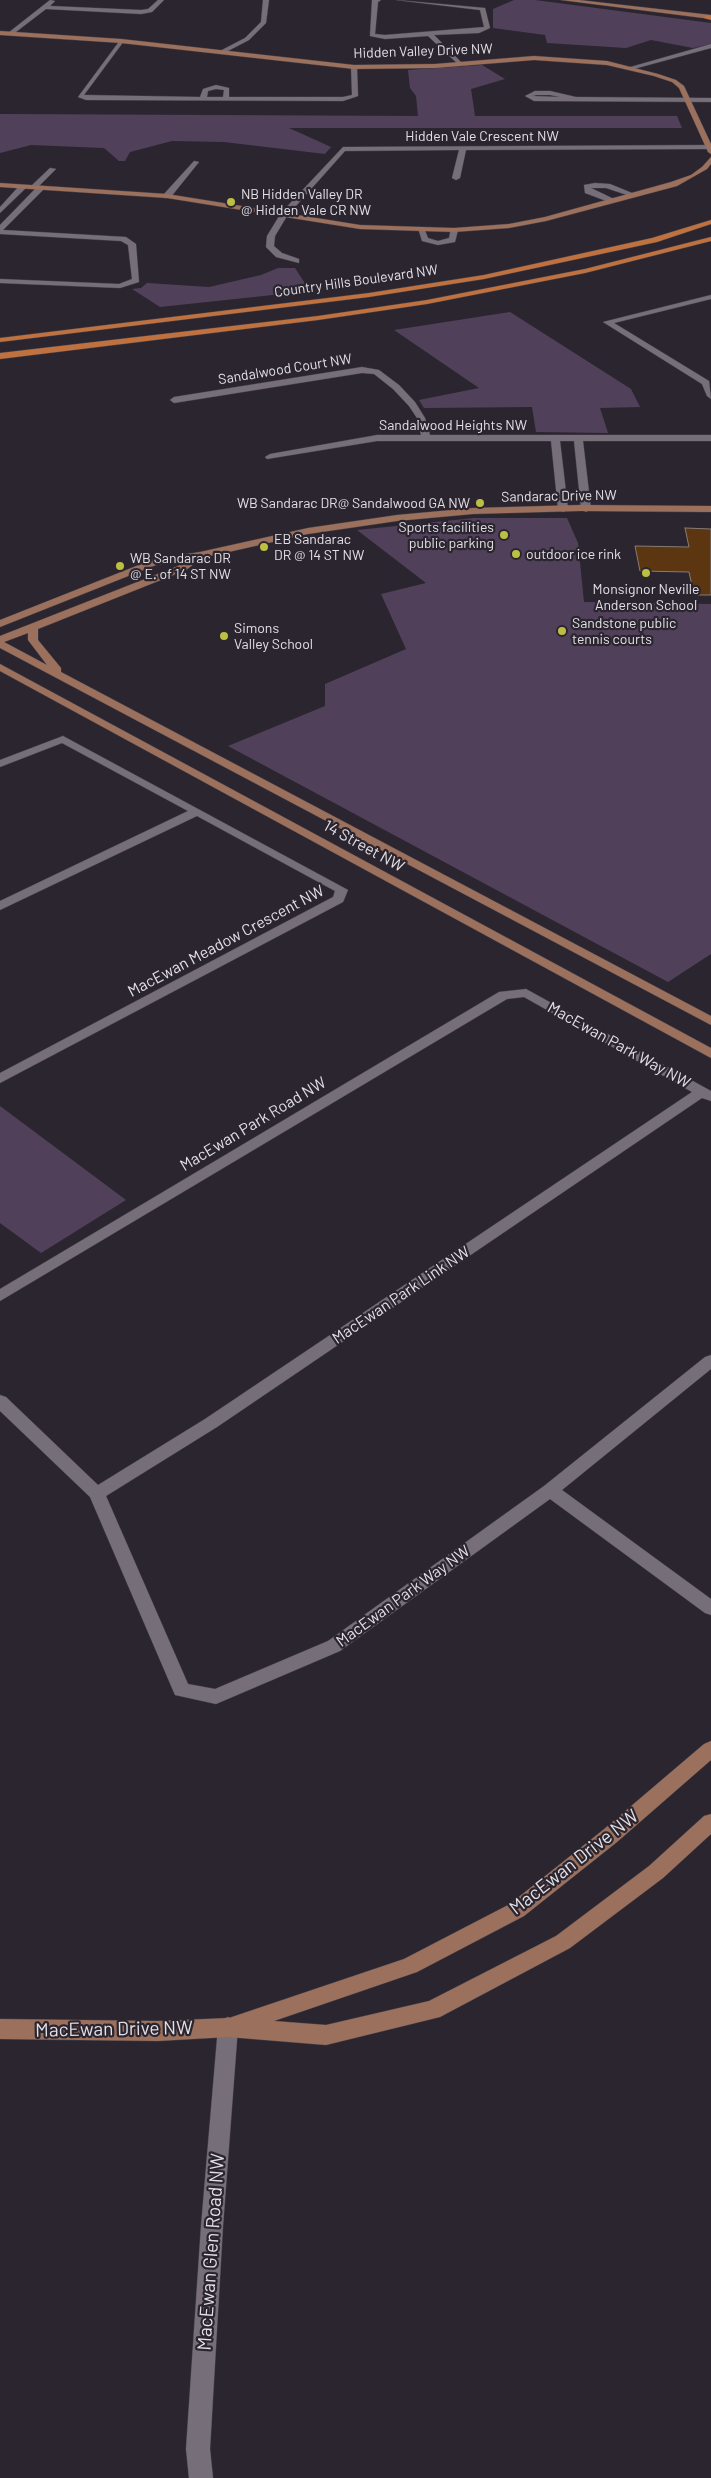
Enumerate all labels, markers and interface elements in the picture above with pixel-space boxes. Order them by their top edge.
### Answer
street label: Hidden Valley Drive NW [353,40,493,62]
street label: Hidden Vale Crescent NW [405,128,559,144]
place label: NB Hidden Valley DR @ Hidden Vale CR NW [241,186,371,218]
marker: NB Hidden Valley DR @ Hidden Vale CR NW [225,196,237,208]
street label: Country Hills Boulevard NW [273,261,439,301]
street label: Sandalwood Court NW [217,350,353,388]
street label: Sandalwood Heights NW [379,417,527,433]
street label: Sandarac Drive NW [501,487,617,505]
place label: WB Sandarac DR@ Sandalwood GA NW [237,495,470,511]
marker: WB Sandarac DR@ Sandalwood GA NW [474,497,486,509]
place label: Sports facilities public parking [398,519,494,552]
marker: Sports facilities public parking [498,529,510,541]
place label: EB Sandarac DR @ 14 ST NW [274,531,364,564]
marker: EB Sandarac DR @ 14 ST NW [258,541,270,553]
place label: outdoor ice rink [526,546,621,562]
marker: outdoor ice rink [510,548,522,560]
place label: WB Sandarac DR @ E. of 14 ST NW [130,550,231,582]
marker: WB Sandarac DR @ E. of 14 ST NW [114,560,126,572]
marker: Monsignor Neville Anderson School [640,567,652,579]
place label: Monsignor Neville Anderson School [593,581,699,614]
place label: Sandstone public tennis courts [572,615,676,648]
place label: Simons Valley School [234,620,313,652]
marker: Sandstone public tennis courts [556,625,568,637]
marker: Simons Valley School [218,630,230,642]
street label: 14 Street NW [320,816,408,876]
street label: MacEwan Meadow Crescent NW [124,881,328,1001]
street label: MacEwan Park Way NW [544,998,694,1092]
street label: MacEwan Park Road NW [176,1073,330,1175]
street label: MacEwan Park Link NW [329,1242,473,1348]
street label: MacEwan Park Way NW [332,1541,474,1651]
street label: MacEwan Drive NW [505,1805,643,1919]
street label: MacEwan Drive NW [35,2016,193,2042]
street label: MacEwan Glen Road NW [193,2153,229,2351]

